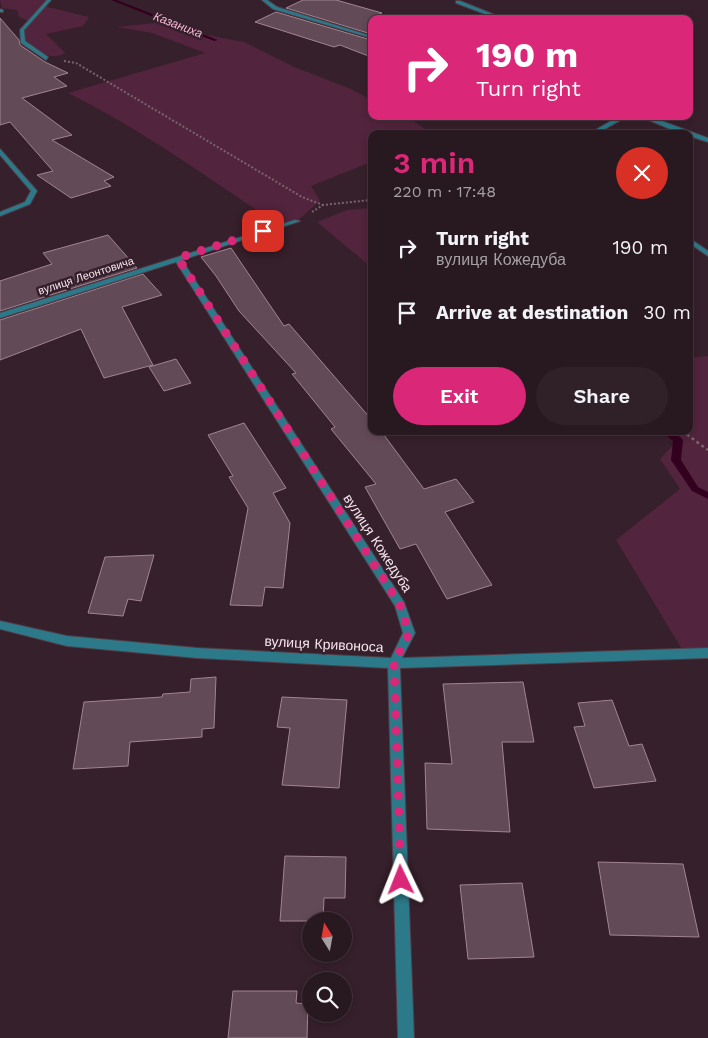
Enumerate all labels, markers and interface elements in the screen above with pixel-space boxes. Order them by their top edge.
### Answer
water label: Казаниха [151,9,205,41]
text: 190 m [476,34,578,76]
icon: right [393,35,458,100]
text: Turn right [476,76,581,101]
text: 3 min [393,145,475,180]
button: close [616,147,668,199]
text: 220 m · 17:48 [393,182,496,201]
pin [242,210,284,252]
icon: arrive [249,217,277,245]
text: Turn right [436,227,529,250]
icon: right [393,234,421,262]
text: 190 m [612,236,668,259]
text: вулиця Кожедуба [436,250,566,269]
street label: вулиця Леонтовича [37,254,136,298]
icon: arrive [393,299,421,327]
text: Arrive at destination [436,301,628,324]
text: 30 m [643,301,691,324]
button: Exit [393,367,526,425]
button: Share [536,367,668,425]
street label: вулиця Кожедуба [340,491,416,595]
street label: вулиця Кривоноса [264,633,384,655]
position arrow [374,853,426,905]
north arrow [302,912,352,962]
map controls [302,912,352,1022]
button: search [302,972,352,1022]

